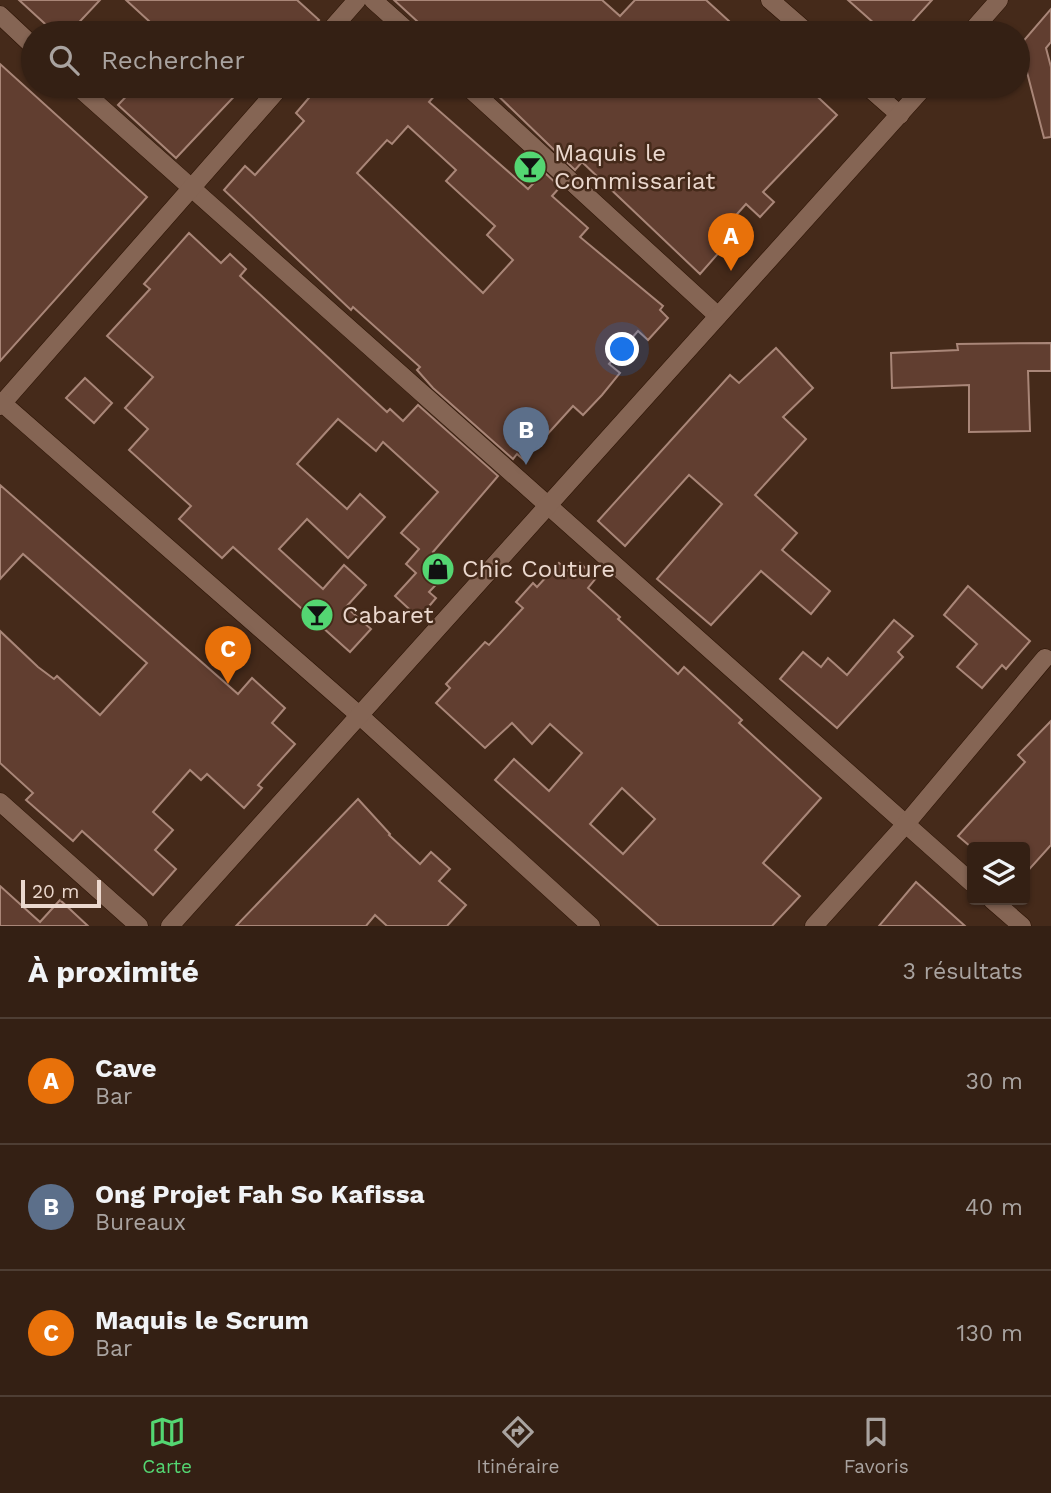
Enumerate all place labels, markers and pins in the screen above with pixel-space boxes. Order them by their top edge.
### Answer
place label: Maquis le Commissariat [554,139,715,195]
bar icon: Maquis le Commissariat [511,148,549,186]
pin: A [708,213,754,271]
pin: B [503,407,549,465]
shop icon: Chic Couture [419,550,457,588]
place label: Chic Couture [462,555,615,583]
bar icon: Cabaret [298,596,336,634]
place label: Cabaret [342,601,434,629]
pin: C [205,626,251,684]

